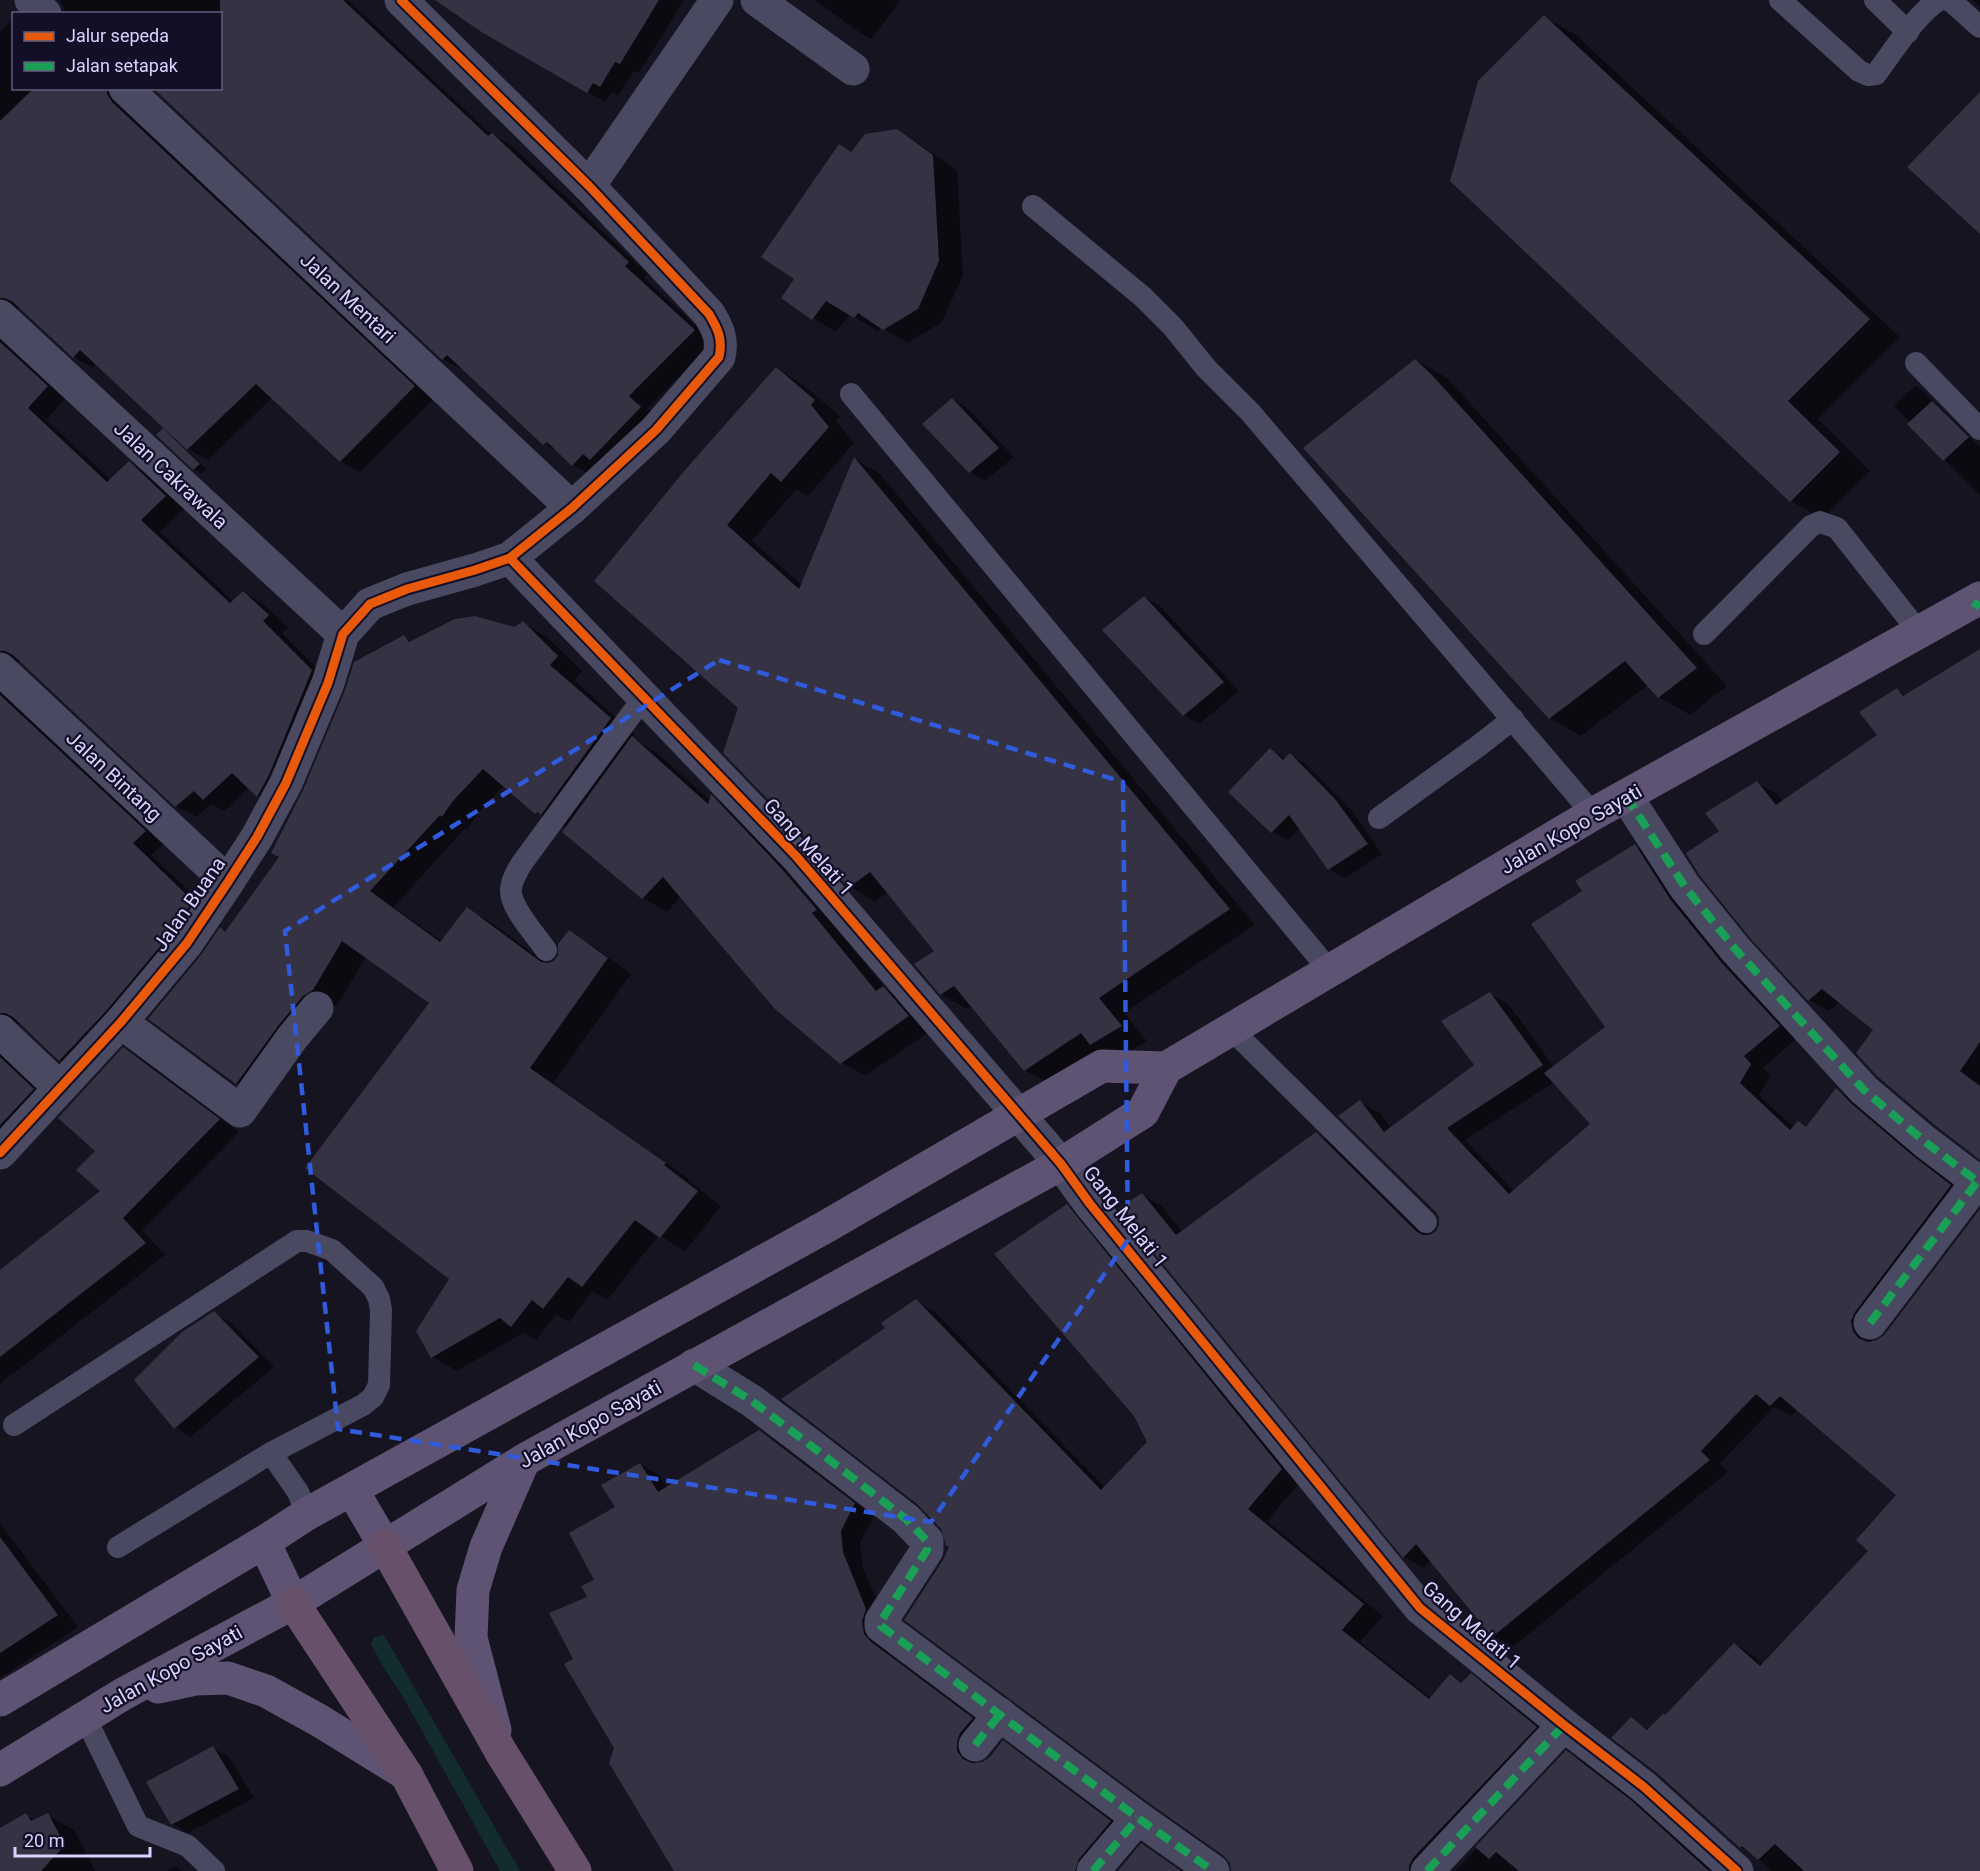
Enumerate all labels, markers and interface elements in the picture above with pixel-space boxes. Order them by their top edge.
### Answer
legend [12,12,222,90]
text: Jalur sepeda [66,25,169,46]
text: Jalan setapak [66,55,179,76]
street label: Jalan Mentari [295,248,401,348]
street label: Jalan Cakrawala [109,416,233,534]
street label: Jalan Bintang [61,726,167,826]
street label: Jalan Kopo Sayati [1496,779,1646,879]
street label: Gang Melati 1 [759,793,859,901]
street label: Jalan Buana [148,852,230,956]
street label: Gang Melati 1 [1079,1161,1173,1273]
street label: Jalan Kopo Sayati [515,1375,665,1473]
street label: Gang Melati 1 [1418,1576,1526,1674]
street label: Jalan Kopo Sayati [96,1620,246,1718]
scale bar [15,1820,150,1858]
text: 20 m [24,1830,64,1851]

